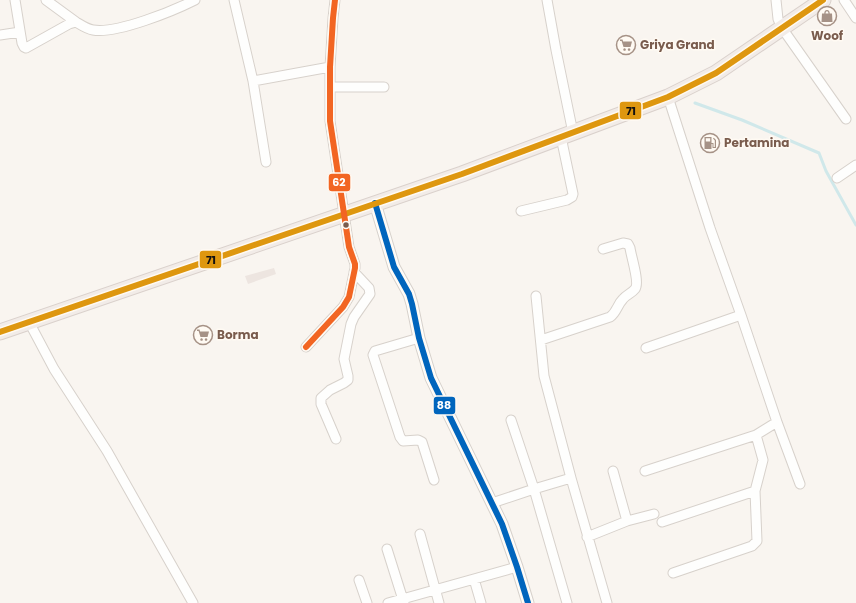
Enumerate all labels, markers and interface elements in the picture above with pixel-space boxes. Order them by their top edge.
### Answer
shop icon: Woof [816,5,838,27]
place label: Woof [811,27,844,44]
supermarket icon: Griya Grand [615,34,637,56]
place label: Griya Grand [640,36,715,53]
line badge: 71 [619,101,642,120]
text: 71 [626,103,636,119]
fuel station icon: Pertamina [699,132,721,154]
place label: Pertamina [724,134,790,151]
line badge: 62 [328,173,351,192]
text: 62 [332,174,346,190]
unlabelled marker [341,220,351,230]
line badge: 71 [199,250,222,269]
text: 71 [206,252,216,268]
supermarket icon: Borma [192,324,214,346]
place label: Borma [217,326,259,343]
line badge: 88 [433,396,456,415]
text: 88 [437,397,451,413]

